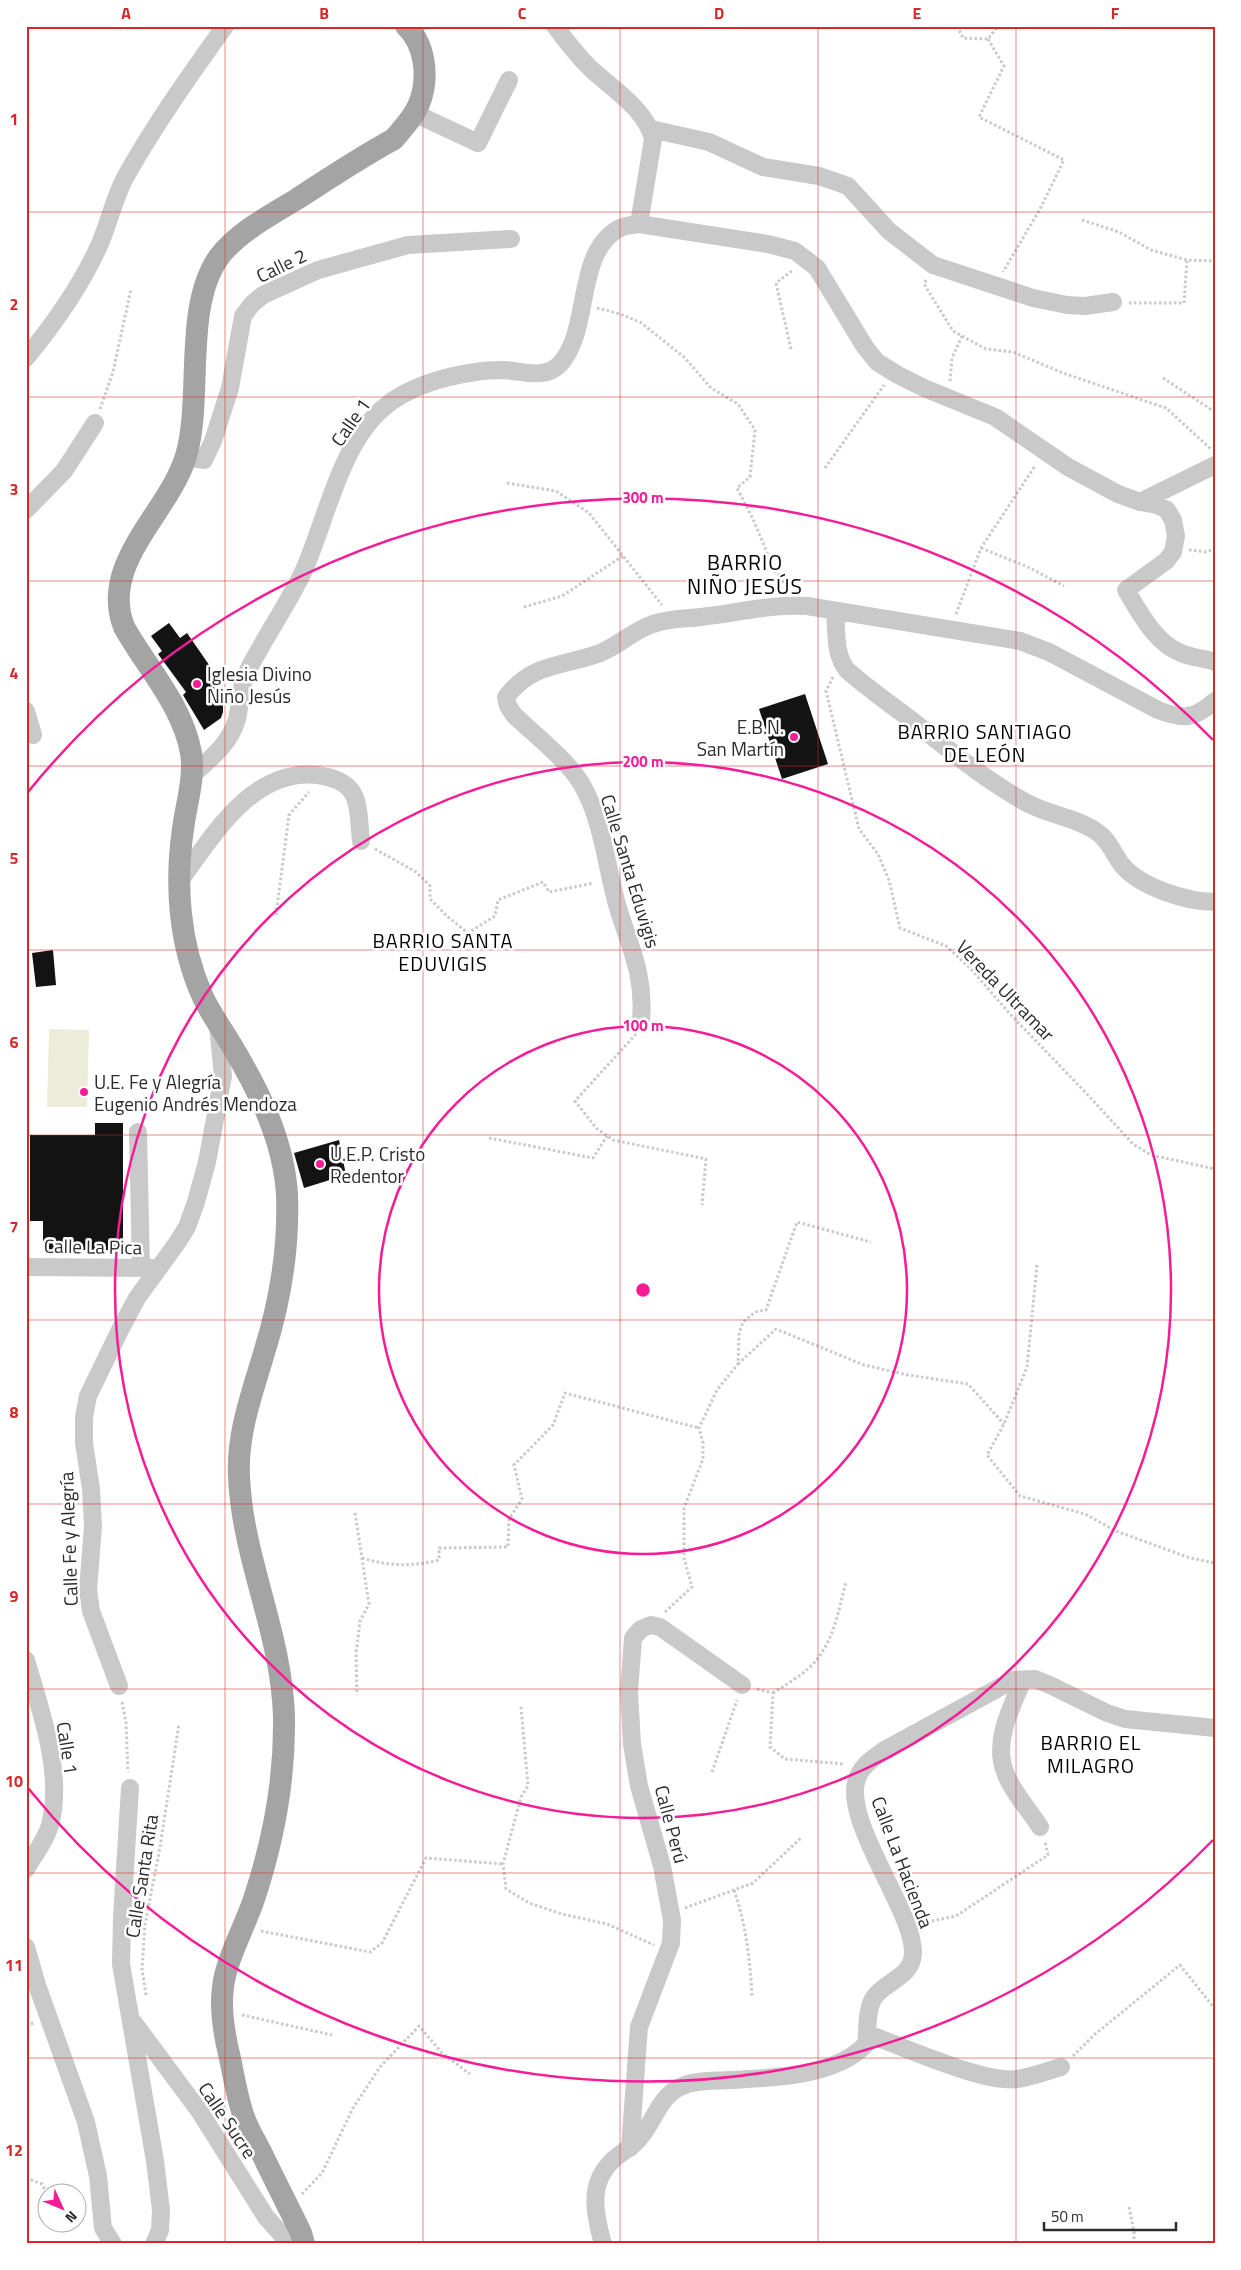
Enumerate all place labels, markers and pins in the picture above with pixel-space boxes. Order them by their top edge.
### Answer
place label: Iglesia Divino Niño Jesús [207,659,312,710]
marker: Iglesia Divino Niño Jesús [191,678,203,690]
place label: E.B.N. San Martín [697,712,784,763]
marker: E.B.N. San Martín [788,731,800,743]
place label: U.E. Fe y Alegría Eugenio Andrés Mendoza [94,1067,297,1118]
marker: U.E. Fe y Alegría Eugenio Andrés Mendoza [78,1086,90,1098]
place label: U.E.P. Cristo Redentor [330,1139,425,1190]
marker: U.E.P. Cristo Redentor [314,1158,326,1170]
centre of rings [634,1281,652,1299]

